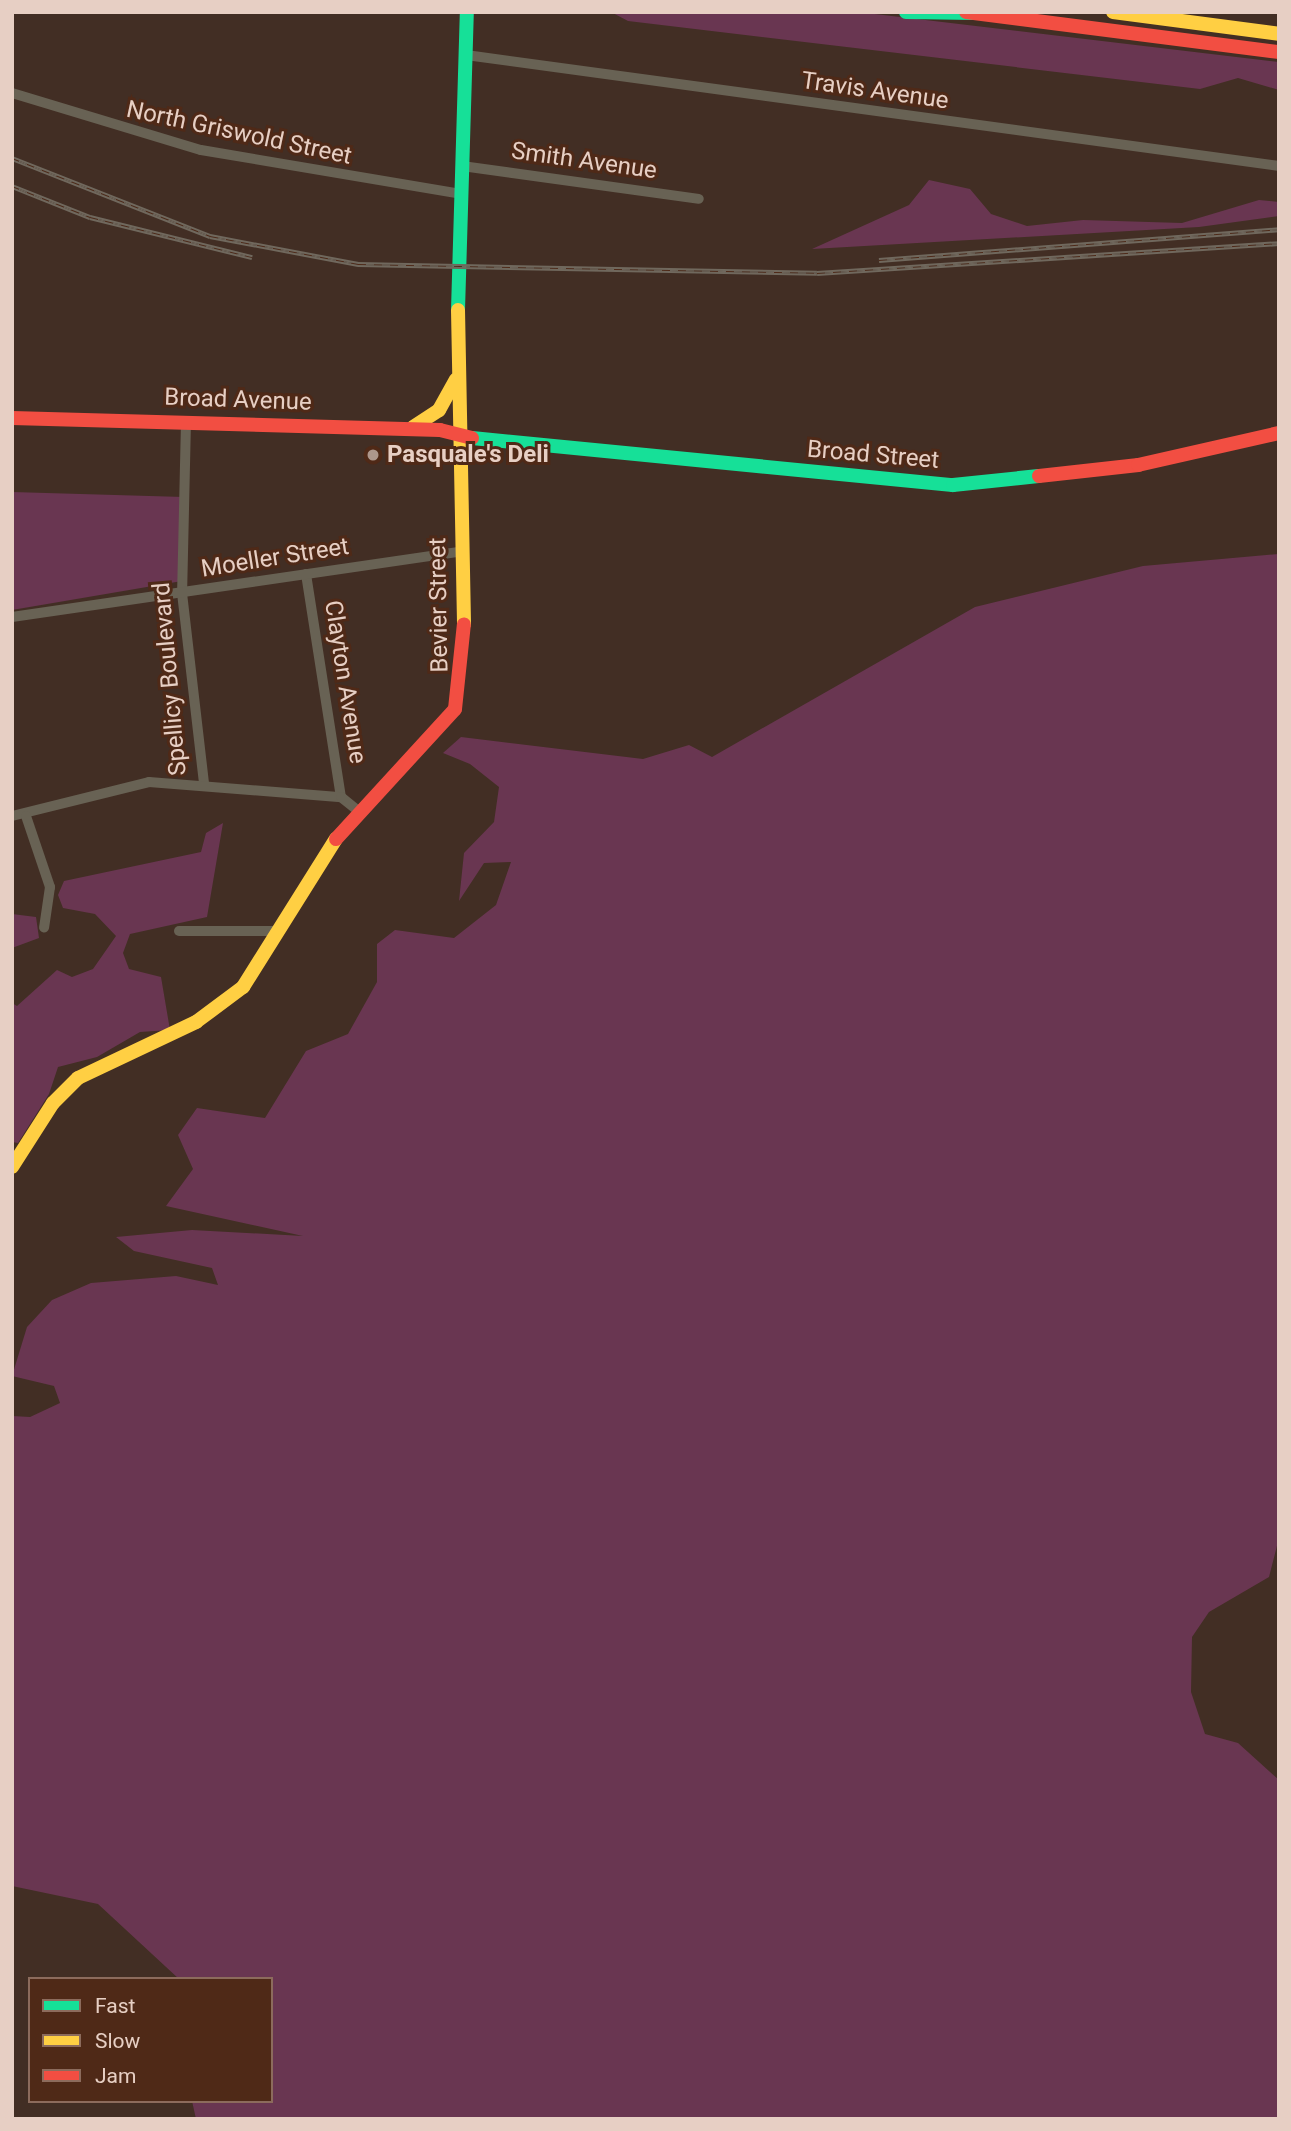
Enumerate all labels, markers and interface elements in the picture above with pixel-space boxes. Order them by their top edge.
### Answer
street label: Travis Avenue [800,66,950,116]
street label: North Griswold Street [124,95,354,171]
street label: Smith Avenue [509,137,659,185]
street label: Broad Avenue [164,383,312,417]
street label: Broad Street [806,435,940,475]
place label: Pasquale's Deli [387,441,549,469]
marker: Pasquale's Deli [365,447,381,463]
street label: Moeller Street [199,532,351,584]
street label: Bevier Street [423,537,455,673]
street label: Spellicy Boulevard [147,581,193,777]
street label: Clayton Avenue [318,598,372,766]
legend [28,1977,273,2103]
text: Fast [95,1994,135,2018]
text: Slow [95,2029,140,2053]
text: Jam [95,2064,136,2088]

